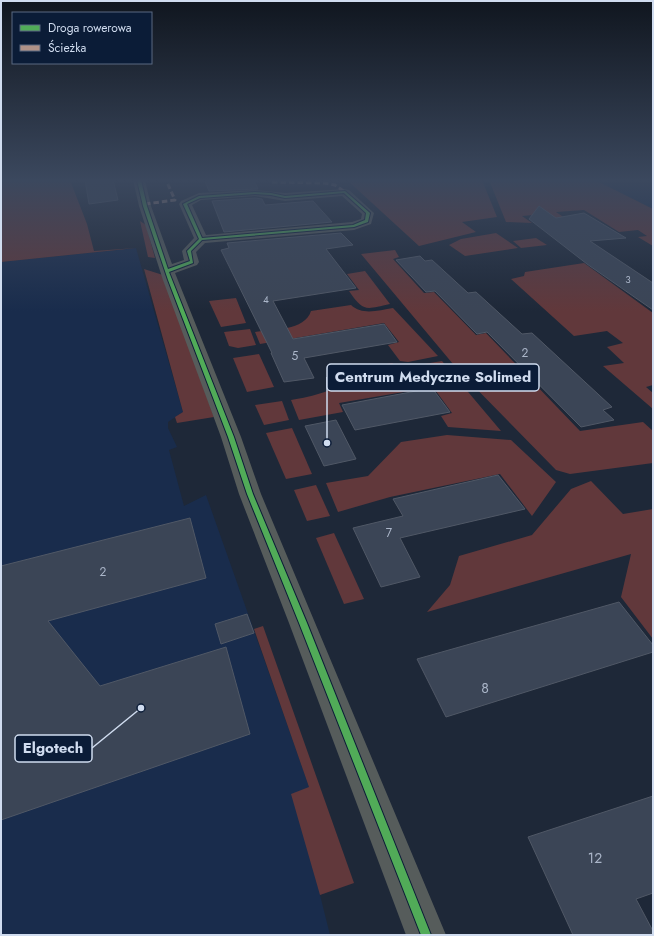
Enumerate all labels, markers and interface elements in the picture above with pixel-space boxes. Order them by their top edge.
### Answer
legend [12,12,152,64]
text: Droga rowerowa [48,19,132,37]
text: Ścieżka [48,39,86,57]
house number: 3 [625,272,631,287]
house number: 4 [263,292,269,307]
house number: 2 [522,344,529,362]
house number: 5 [292,347,299,365]
callout: Centrum Medyczne Solimed [327,364,539,391]
text: Centrum Medyczne Solimed [335,366,531,388]
house number: 7 [386,524,393,542]
house number: 2 [100,563,107,581]
house number: 8 [481,678,489,698]
callout: Elgotech [15,735,92,762]
text: Elgotech [23,737,83,759]
house number: 12 [588,848,602,868]

